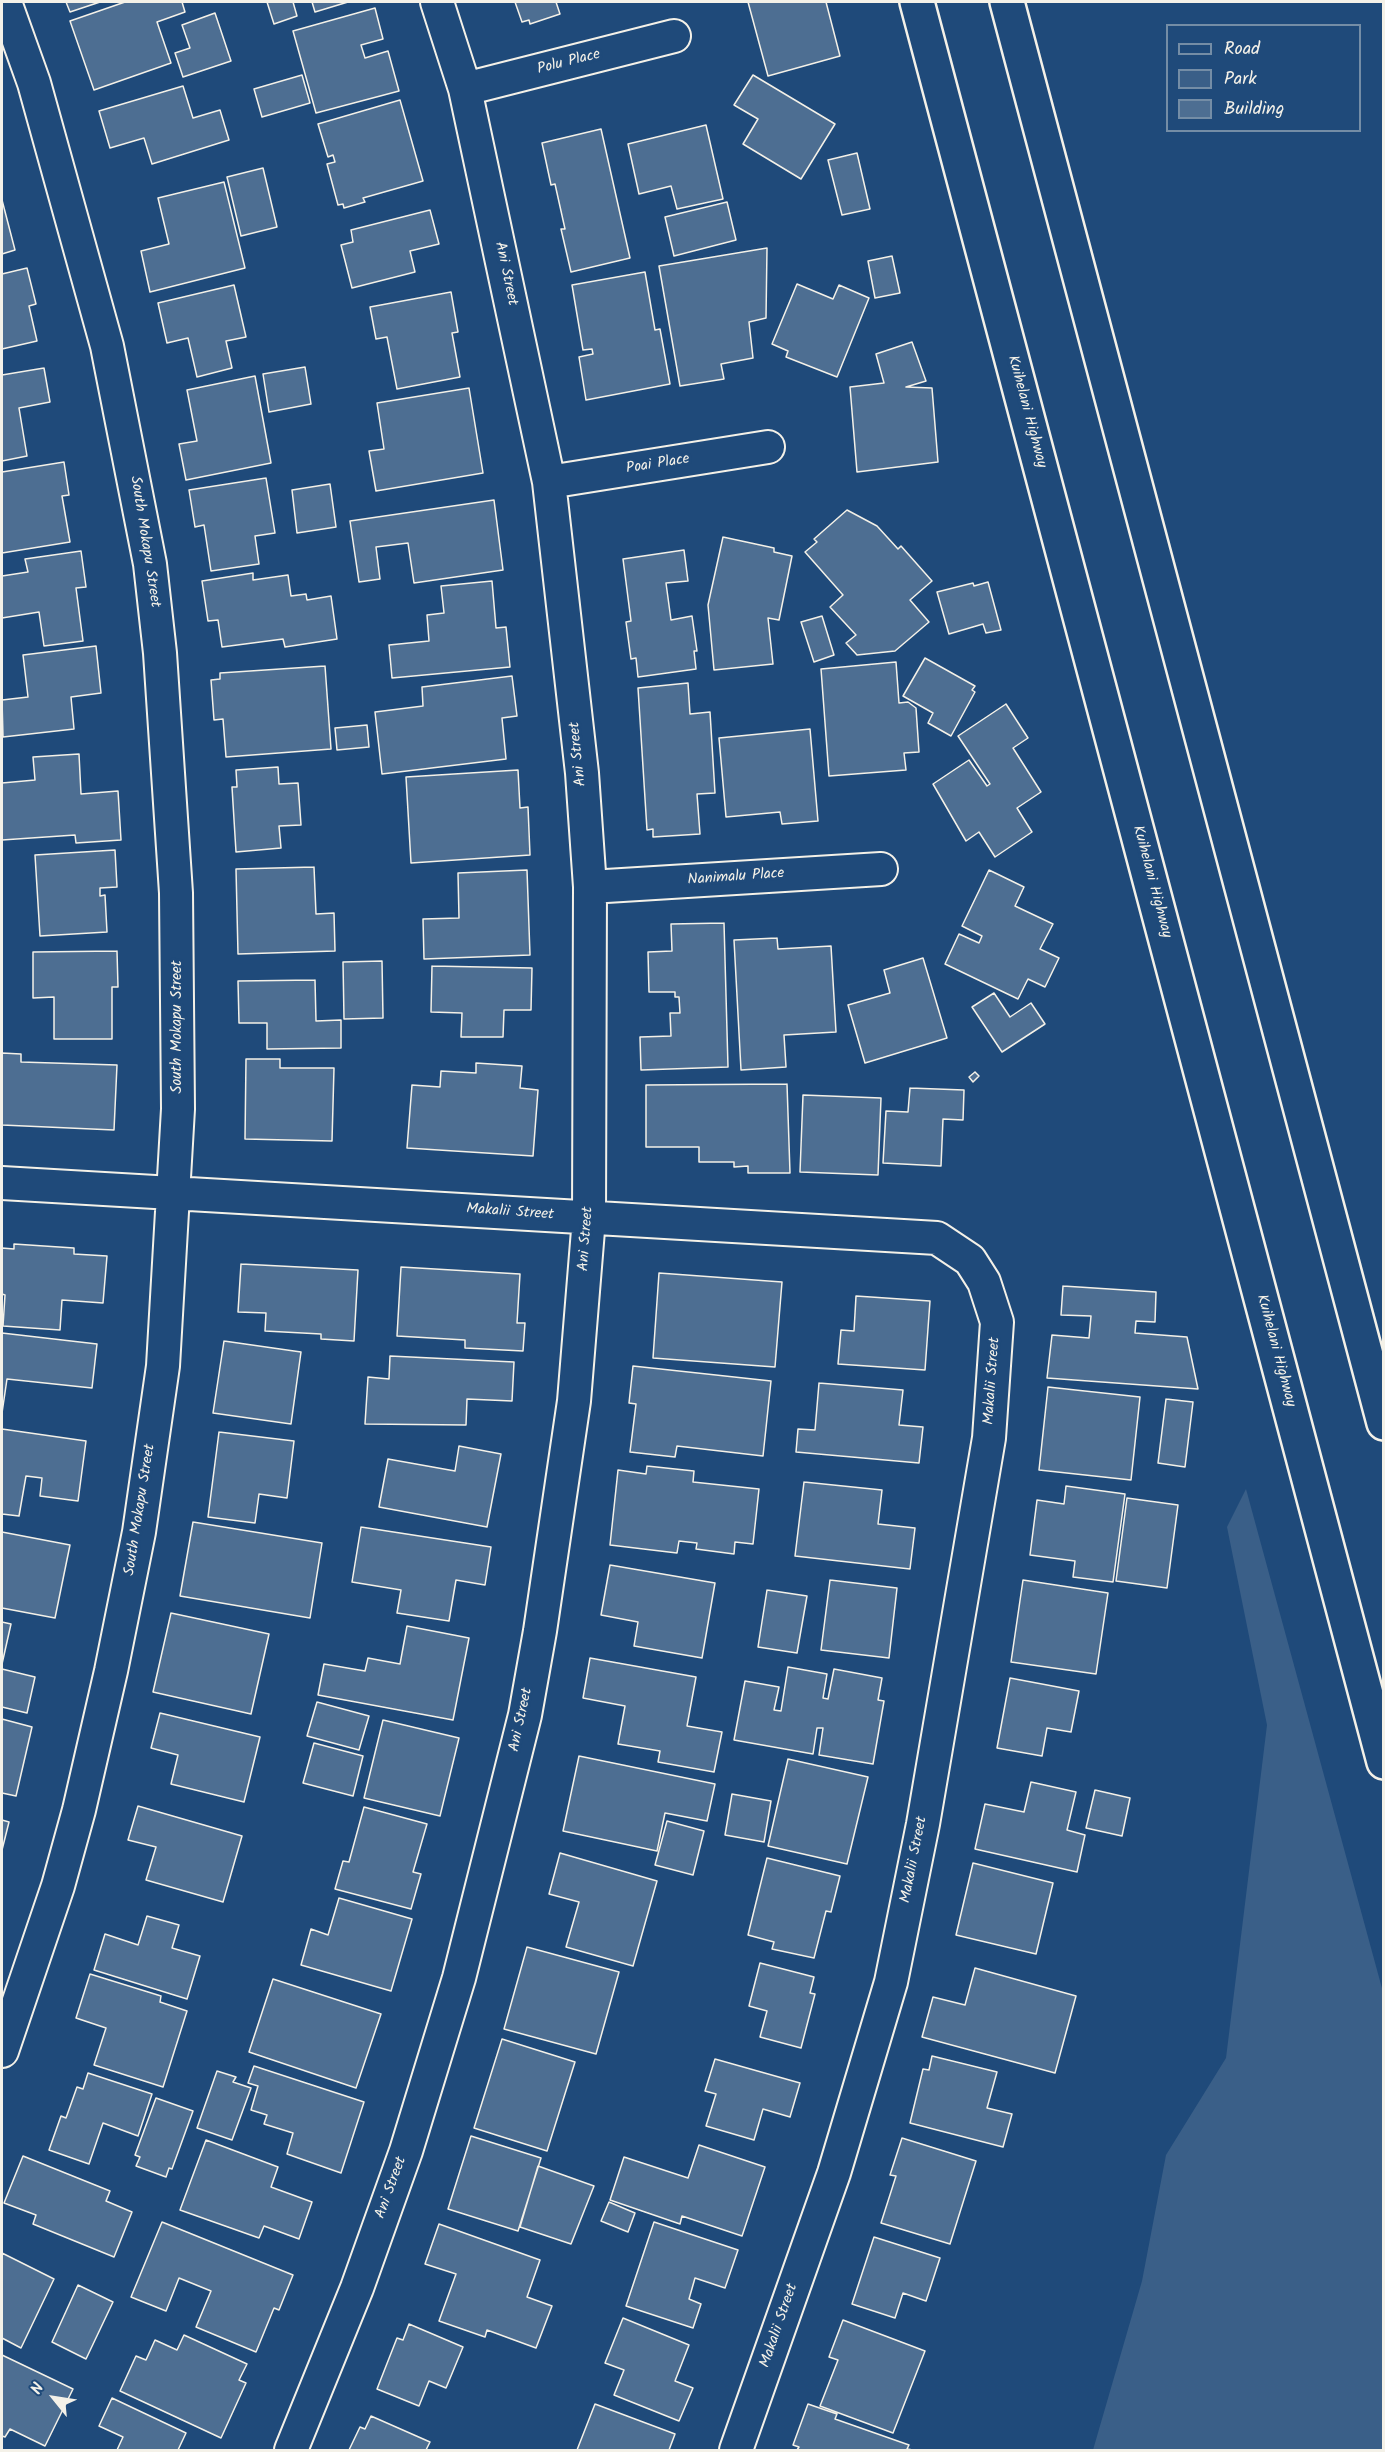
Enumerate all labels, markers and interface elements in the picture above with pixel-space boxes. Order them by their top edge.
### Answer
legend [1166,24,1361,132]
text: Road [1224,35,1260,64]
street label: Polu Place [536,47,602,79]
text: Park [1224,65,1257,94]
text: Building [1224,95,1284,124]
street label: Ani Street [489,240,521,308]
street label: Kuihelani Highway [1002,354,1050,470]
street label: Poai Place [625,451,691,479]
street label: South Mokapu Street [125,475,163,609]
street label: Ani Street [567,721,591,787]
street label: Kuihelani Highway [1127,824,1175,940]
street label: Nanimalu Place [687,866,785,890]
street label: South Mokapu Street [169,961,187,1093]
street label: Makalii Street [466,1201,554,1225]
street label: Ani Street [576,1206,598,1272]
street label: Kuihelani Highway [1251,1293,1299,1409]
street label: Makalii Street [981,1337,1005,1425]
street label: South Mokapu Street [122,1443,160,1577]
street label: Ani Street [506,1686,538,1754]
street label: Makalii Street [898,1815,932,1905]
street label: Ani Street [372,2155,412,2221]
street label: Makalii Street [757,2282,803,2370]
north arrow [24,2368,84,2428]
text: N [25,2378,51,2399]

